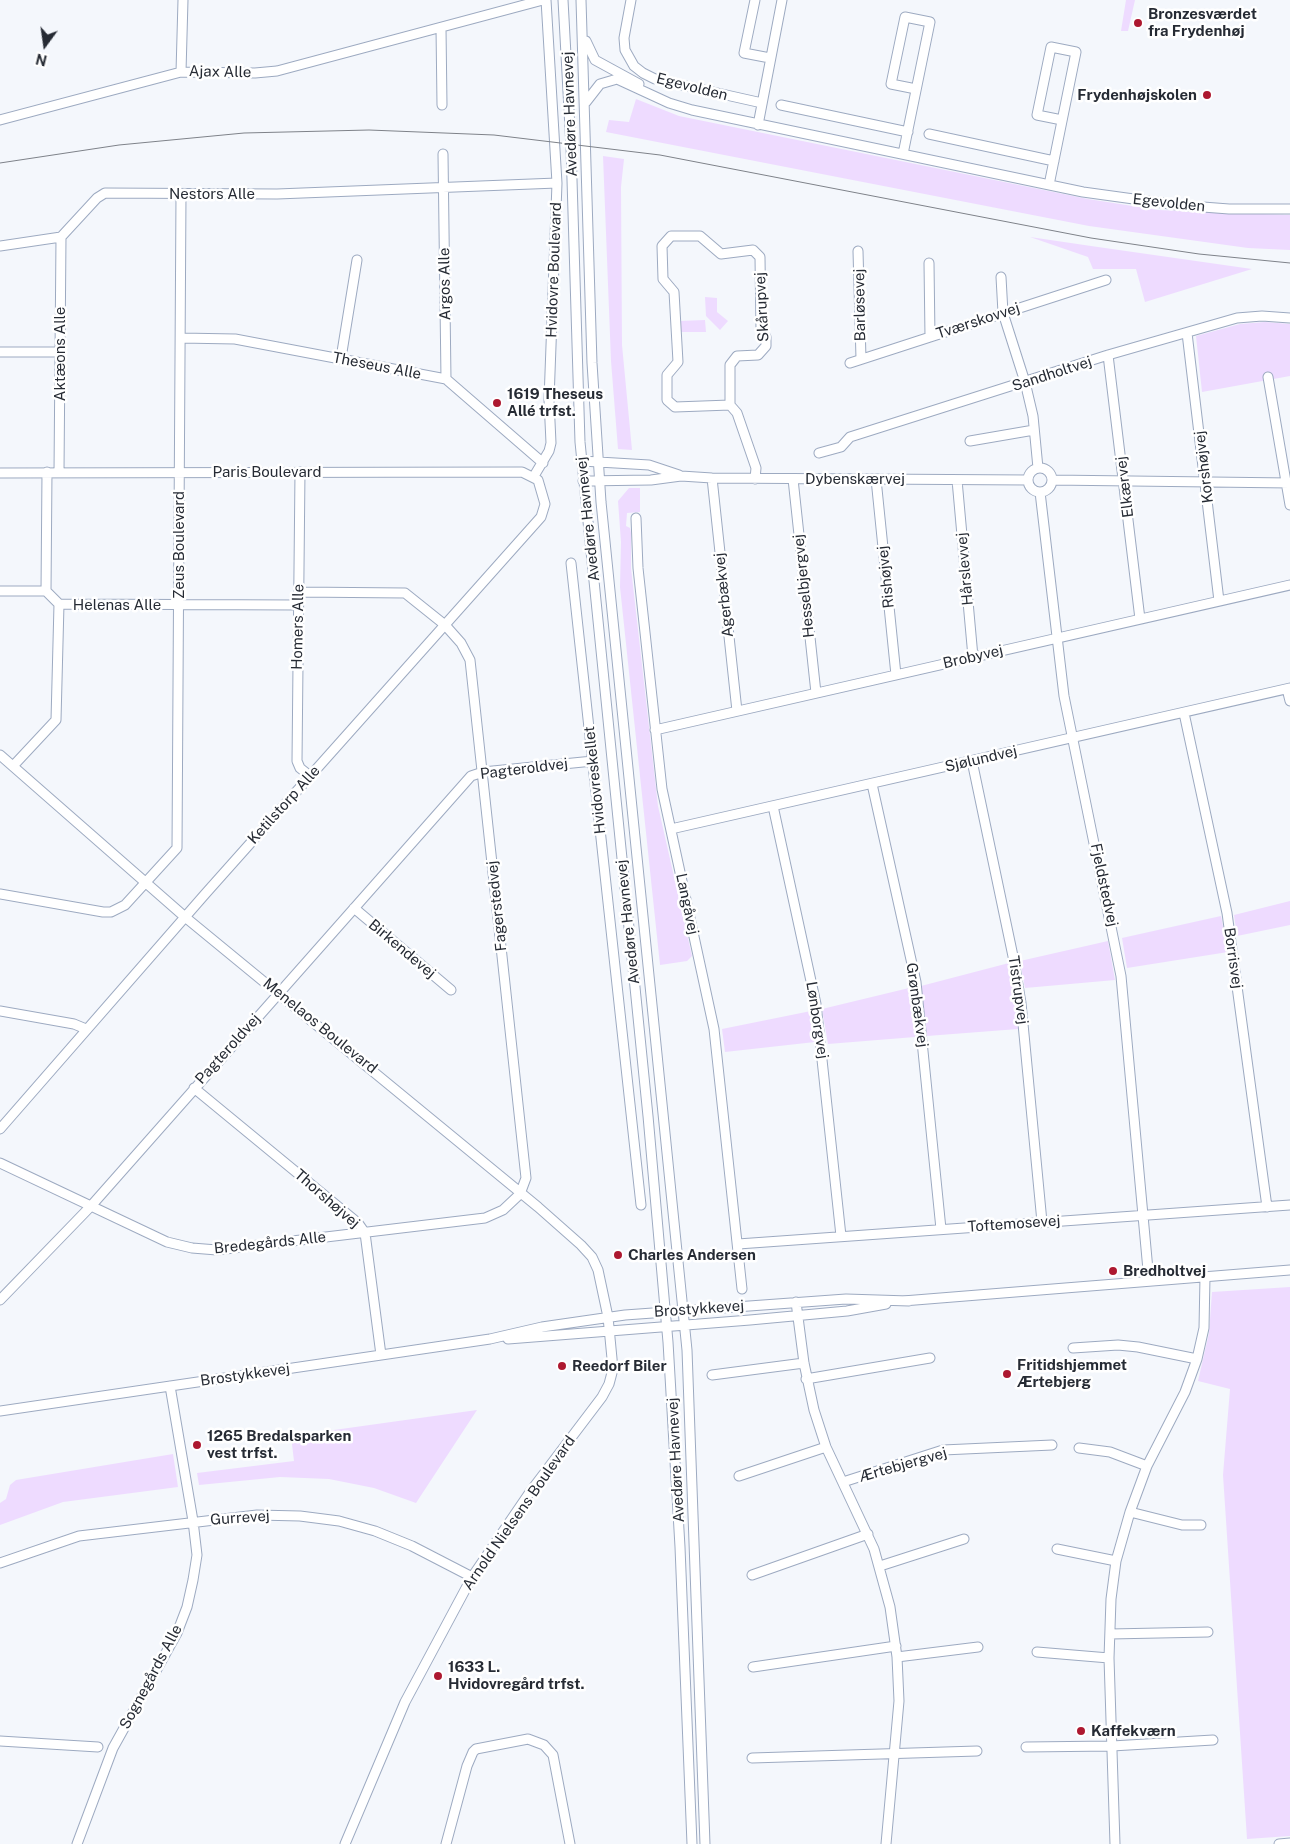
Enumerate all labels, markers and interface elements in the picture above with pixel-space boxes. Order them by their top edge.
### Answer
place label: Bronzesværdet fra Frydenhøj [1148,5,1257,40]
marker: Bronzesværdet fra Frydenhøj [1132,17,1144,29]
north arrow [20,20,70,70]
text: N [34,50,49,69]
street label: Avedøre Havnevej [559,51,581,177]
street label: Ajax Alle [189,62,251,82]
street label: Egevolden [655,69,729,105]
place label: Frydenhøjskolen [1077,86,1197,104]
marker: Frydenhøjskolen [1201,89,1213,101]
street label: Nestors Alle [169,185,255,203]
street label: Egevolden [1132,190,1206,216]
street label: Hvidovre Boulevard [543,202,565,338]
street label: Argos Alle [435,248,455,320]
street label: Barløsevej [850,268,870,342]
street label: Skårupvej [751,272,773,342]
street label: Tværskovvej [934,299,1022,343]
street label: Aktæons Alle [51,307,69,401]
street label: Theseus Alle [331,349,423,383]
street label: Sandholtvej [1010,353,1094,395]
place label: 1619 Theseus Allé trfst. [507,385,603,420]
marker: 1619 Theseus Allé trfst. [491,397,503,409]
street label: Korshøjvej [1191,430,1217,504]
street label: Elkærvej [1112,455,1138,519]
street label: Avedøre Havnevej [573,456,603,582]
street label: Paris Boulevard [213,463,321,481]
street label: Dybenskærvej [805,470,905,488]
street label: Zeus Boulevard [170,491,188,599]
street label: Hårslevvej [953,532,977,606]
street label: Hesselbjergvej [790,533,818,639]
street label: Rishøjvej [874,545,898,609]
street label: Agerbækvej [711,552,737,638]
street label: Homers Alle [288,584,308,670]
street label: Helenas Alle [73,596,161,614]
street label: Brobyvej [941,641,1005,673]
street label: Hvidovreskellet [580,725,610,835]
street label: Sjølundvej [943,742,1019,776]
street label: Pagteroldvej [479,755,569,783]
street label: Ketilstorp Alle [244,762,324,848]
street label: Fjeldstedvej [1086,842,1122,928]
street label: Avedøre Havnevej [613,859,643,985]
street label: Fagerstedvej [483,860,511,952]
street label: Langåvej [672,872,702,936]
street label: Birkendevej [365,916,439,982]
street label: Borrisvej [1220,926,1246,990]
street label: Tistrupvej [1004,954,1032,1026]
street label: Grønbækvej [902,962,932,1048]
street label: Menelaos Boulevard [259,974,381,1078]
street label: Lønborgvej [802,980,832,1060]
street label: Pagteroldvej [192,1010,264,1088]
street label: Thorshøjvej [291,1166,363,1232]
street label: Toftemosevej [967,1212,1061,1236]
street label: Bredegårds Alle [213,1228,327,1258]
place label: Charles Andersen [628,1246,756,1264]
marker: Charles Andersen [612,1249,624,1261]
place label: Bredholtvej [1123,1262,1206,1280]
marker: Bredholtvej [1107,1265,1119,1277]
street label: Brostykkevej [653,1297,745,1321]
place label: Fritidshjemmet Ærtebjerg [1017,1356,1127,1391]
place label: Reedorf Biler [572,1357,667,1375]
street label: Brostykkevej [199,1360,291,1390]
marker: Reedorf Biler [556,1360,568,1372]
marker: Fritidshjemmet Ærtebjerg [1001,1368,1013,1380]
street label: Avedøre Havnevej [664,1397,688,1523]
place label: 1265 Bredalsparken vest trfst. [207,1427,351,1462]
street label: Arnold Nielsens Boulevard [459,1432,579,1594]
marker: 1265 Bredalsparken vest trfst. [191,1439,203,1451]
street label: Ærtebjergvej [857,1444,949,1486]
street label: Gurrevej [210,1507,270,1529]
street label: Sognegårds Alle [116,1622,186,1732]
place label: 1633 L. Hvidovregård trfst. [448,1658,585,1693]
marker: 1633 L. Hvidovregård trfst. [432,1670,444,1682]
place label: Kaffekværn [1091,1722,1176,1740]
marker: Kaffekværn [1075,1725,1087,1737]

